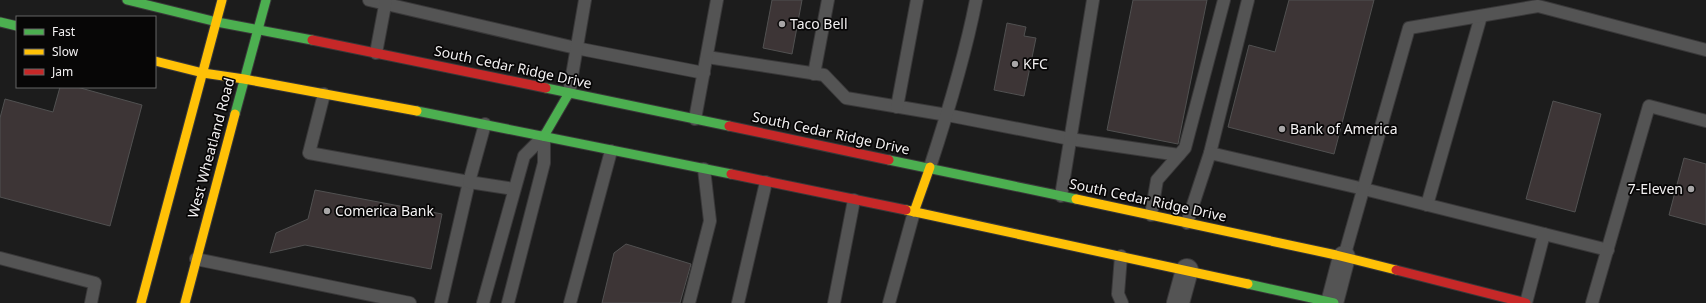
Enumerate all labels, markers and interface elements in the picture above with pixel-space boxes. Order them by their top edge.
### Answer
place label: Taco Bell [790,14,848,33]
legend [16,16,156,88]
marker: Taco Bell [777,19,787,29]
text: Fast [52,23,76,40]
street label: South Cedar Ridge Drive [433,41,594,93]
text: Slow [52,43,79,60]
place label: KFC [1023,54,1048,73]
marker: KFC [1010,59,1020,69]
text: Jam [51,63,73,80]
street label: West Wheatland Road [183,76,238,220]
street label: South Cedar Ridge Drive [751,107,912,159]
place label: Bank of America [1290,119,1398,138]
marker: Bank of America [1277,124,1287,134]
street label: South Cedar Ridge Drive [1068,174,1229,226]
place label: 7-Eleven [1628,179,1683,198]
marker: 7-Eleven [1686,184,1696,194]
place label: Comerica Bank [335,201,435,220]
marker: Comerica Bank [322,206,332,216]

